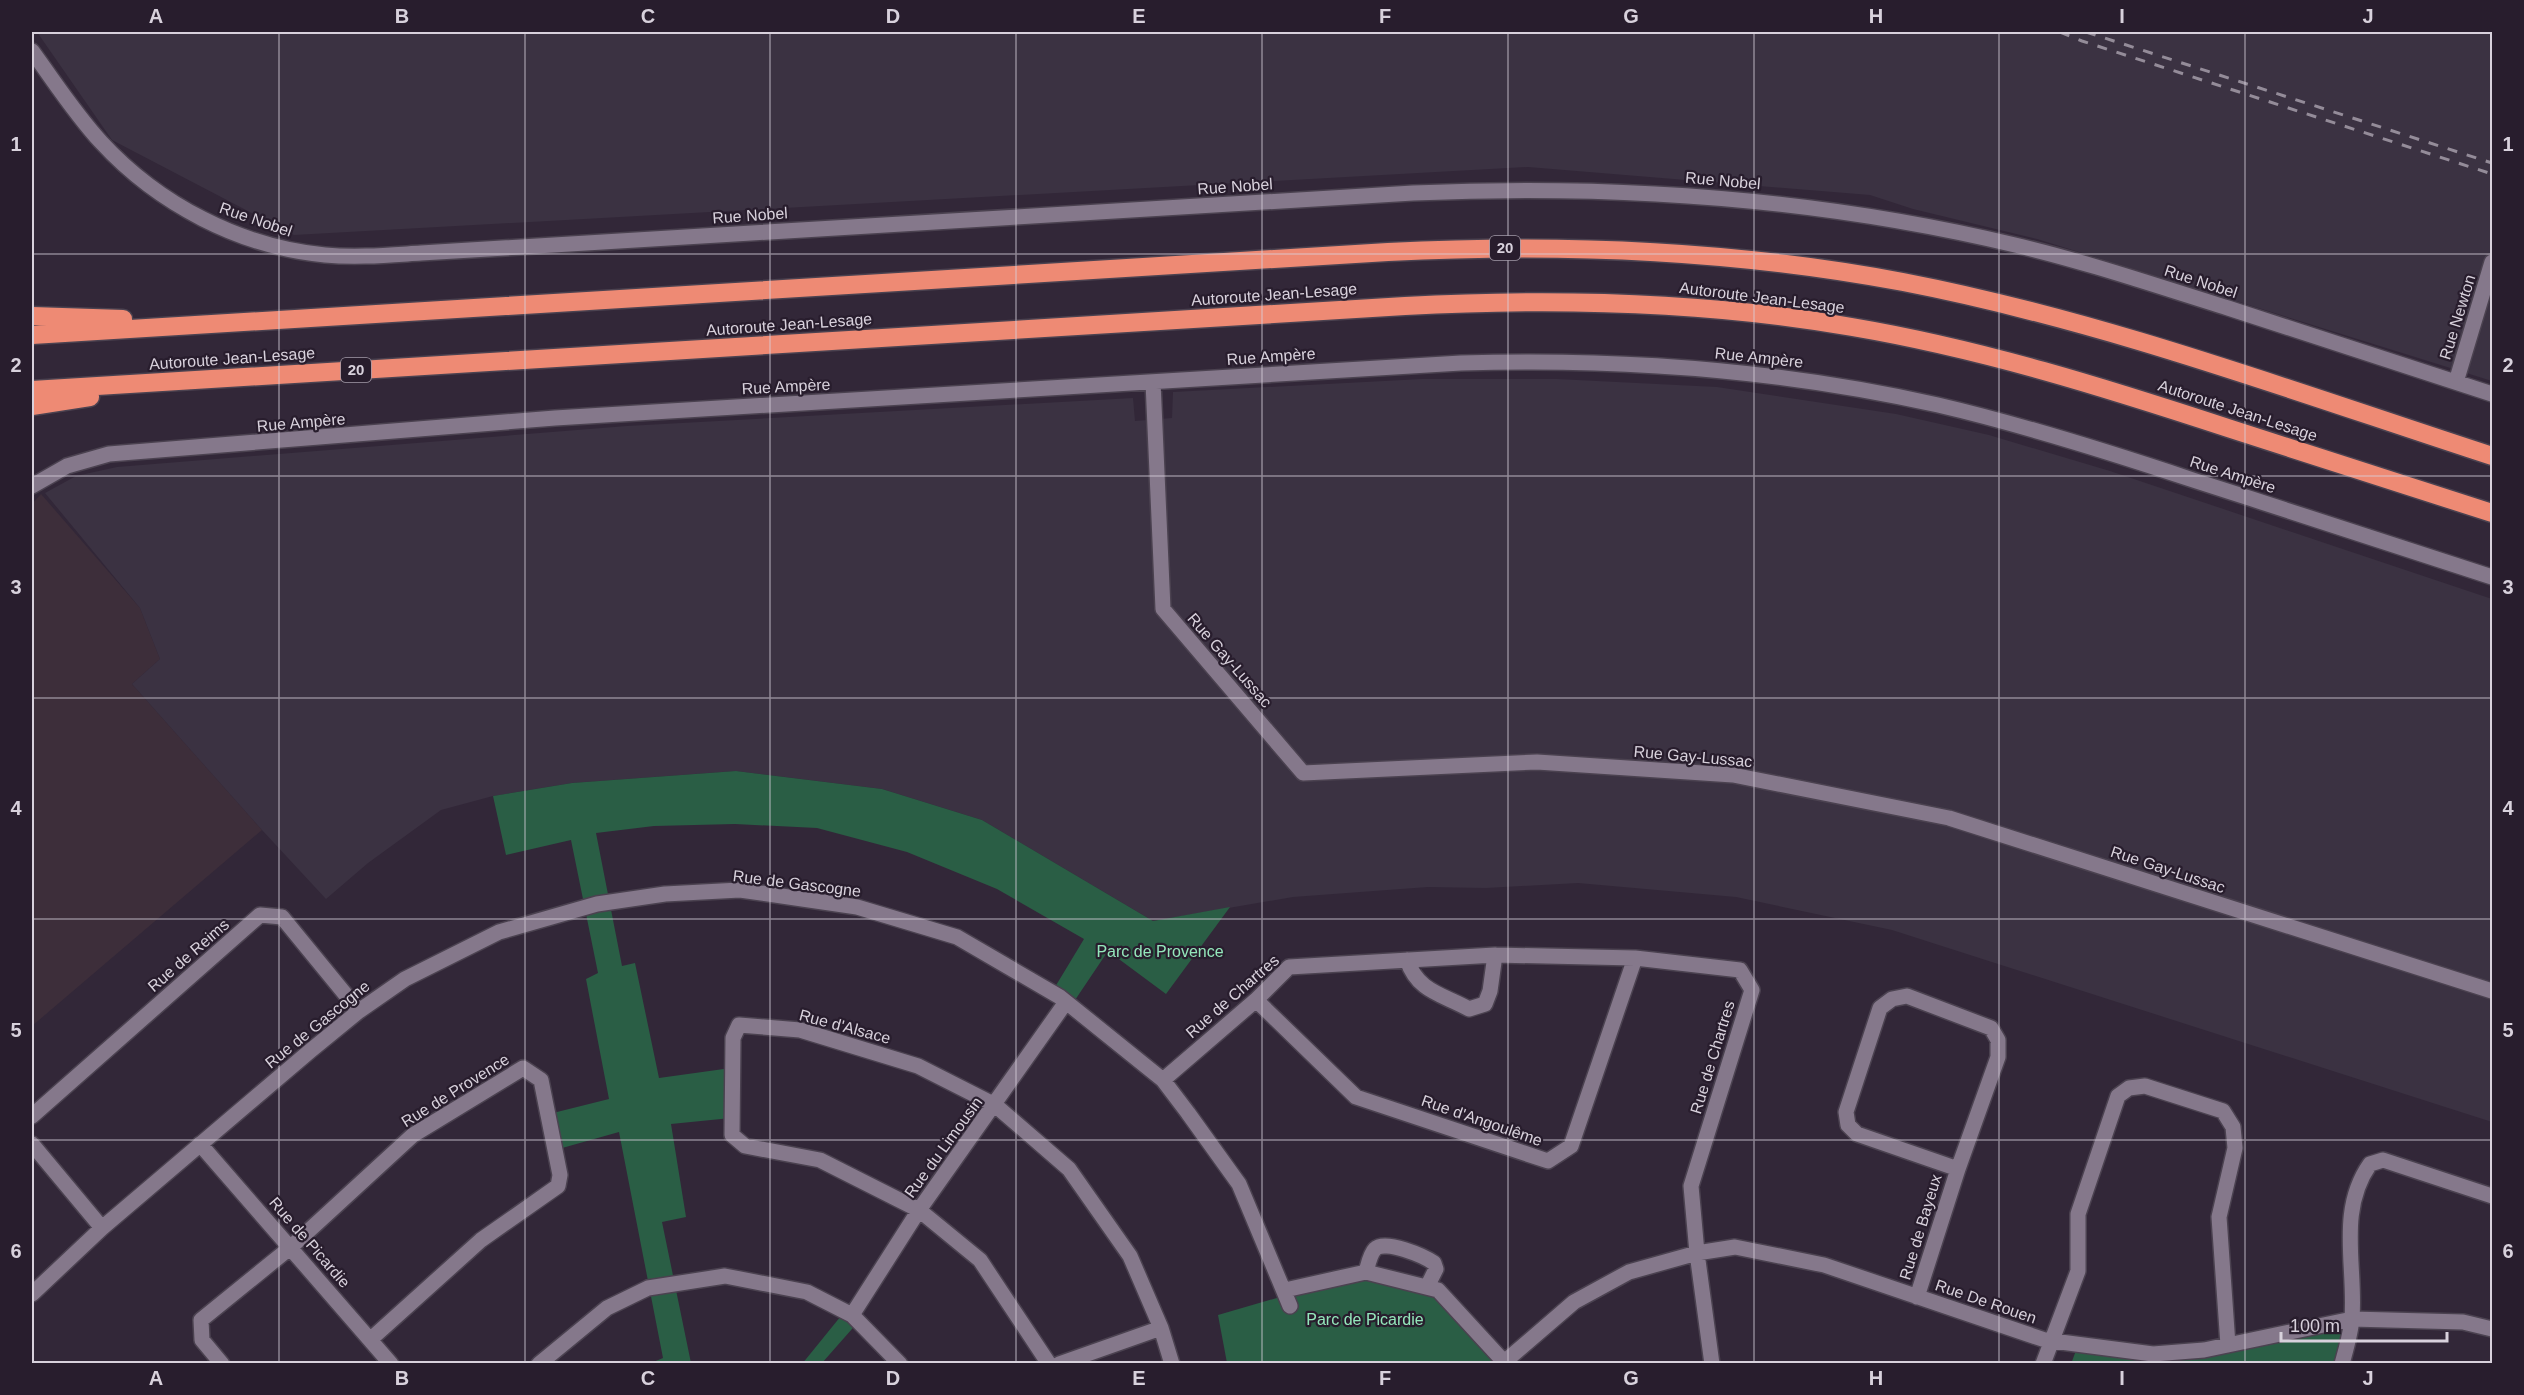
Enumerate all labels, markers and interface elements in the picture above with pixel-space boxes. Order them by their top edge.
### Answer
text: A [149,5,163,27]
text: B [395,5,409,27]
text: C [641,5,655,27]
text: D [886,5,900,27]
text: E [1132,5,1146,27]
text: F [1379,5,1391,27]
text: G [1623,5,1639,27]
text: H [1869,5,1883,27]
text: I [2119,5,2125,27]
text: J [2362,5,2374,27]
text: 1 [10,133,22,155]
text: 1 [2502,133,2514,155]
street label: Rue Nobel [1685,169,1761,192]
street label: Rue Nobel [1197,175,1273,198]
street label: Rue Nobel [217,199,294,240]
street label: Rue Nobel [712,204,788,227]
road number: 20 [1490,236,1520,260]
street label: Rue Nobel [2162,262,2239,301]
street label: Rue Newton [2436,273,2478,362]
street label: Autoroute Jean-Lesage [1678,279,1846,316]
street label: Autoroute Jean-Lesage [1190,280,1358,309]
street label: Autoroute Jean-Lesage [705,310,873,339]
street label: Autoroute Jean-Lesage [148,344,316,373]
street label: Rue Ampère [1714,344,1804,371]
street label: Rue Ampère [1226,345,1316,368]
text: 2 [10,354,22,376]
text: 2 [2502,354,2514,376]
road number: 20 [341,358,371,382]
street label: Rue Ampère [741,376,831,397]
street label: Autoroute Jean-Lesage [2156,377,2320,444]
street label: Rue Ampère [256,410,346,435]
street label: Rue Ampère [2188,453,2278,496]
text: 3 [10,576,22,598]
text: 3 [2502,576,2514,598]
street label: Rue Gay-Lussac [1184,610,1275,711]
street label: Rue Gay-Lussac [1633,743,1753,770]
text: 4 [10,797,22,819]
text: 4 [2502,797,2514,819]
street label: Rue Gay-Lussac [2109,843,2227,896]
street label: Rue de Gascogne [732,867,862,900]
street label: Rue de Reims [144,916,232,995]
park label: Parc de Provence [1096,943,1224,960]
street label: Rue de Chartres [1182,951,1282,1041]
street label: Rue de Gascogne [262,977,373,1072]
street label: Rue de Chartres [1687,999,1738,1116]
street label: Rue d'Alsace [797,1006,892,1047]
text: 5 [10,1019,22,1041]
text: 5 [2502,1019,2514,1041]
street label: Rue de Provence [398,1050,512,1130]
street label: Rue d'Angoulême [1419,1092,1545,1149]
street label: Rue du Limousin [901,1094,986,1201]
street label: Rue de Bayeux [1896,1172,1945,1282]
street label: Rue de Picardie [266,1194,353,1291]
text: 6 [10,1240,22,1262]
text: 6 [2502,1240,2514,1262]
street label: Rue De Rouen [1933,1276,2039,1327]
scale bar [2281,1305,2448,1343]
park label: Parc de Picardie [1306,1311,1424,1328]
text: 100 m [2290,1316,2340,1336]
text: A [149,1367,163,1389]
text: B [395,1367,409,1389]
text: C [641,1367,655,1389]
text: D [886,1367,900,1389]
text: E [1132,1367,1146,1389]
text: F [1379,1367,1391,1389]
text: G [1623,1367,1639,1389]
text: H [1869,1367,1883,1389]
text: I [2119,1367,2125,1389]
text: J [2362,1367,2374,1389]

